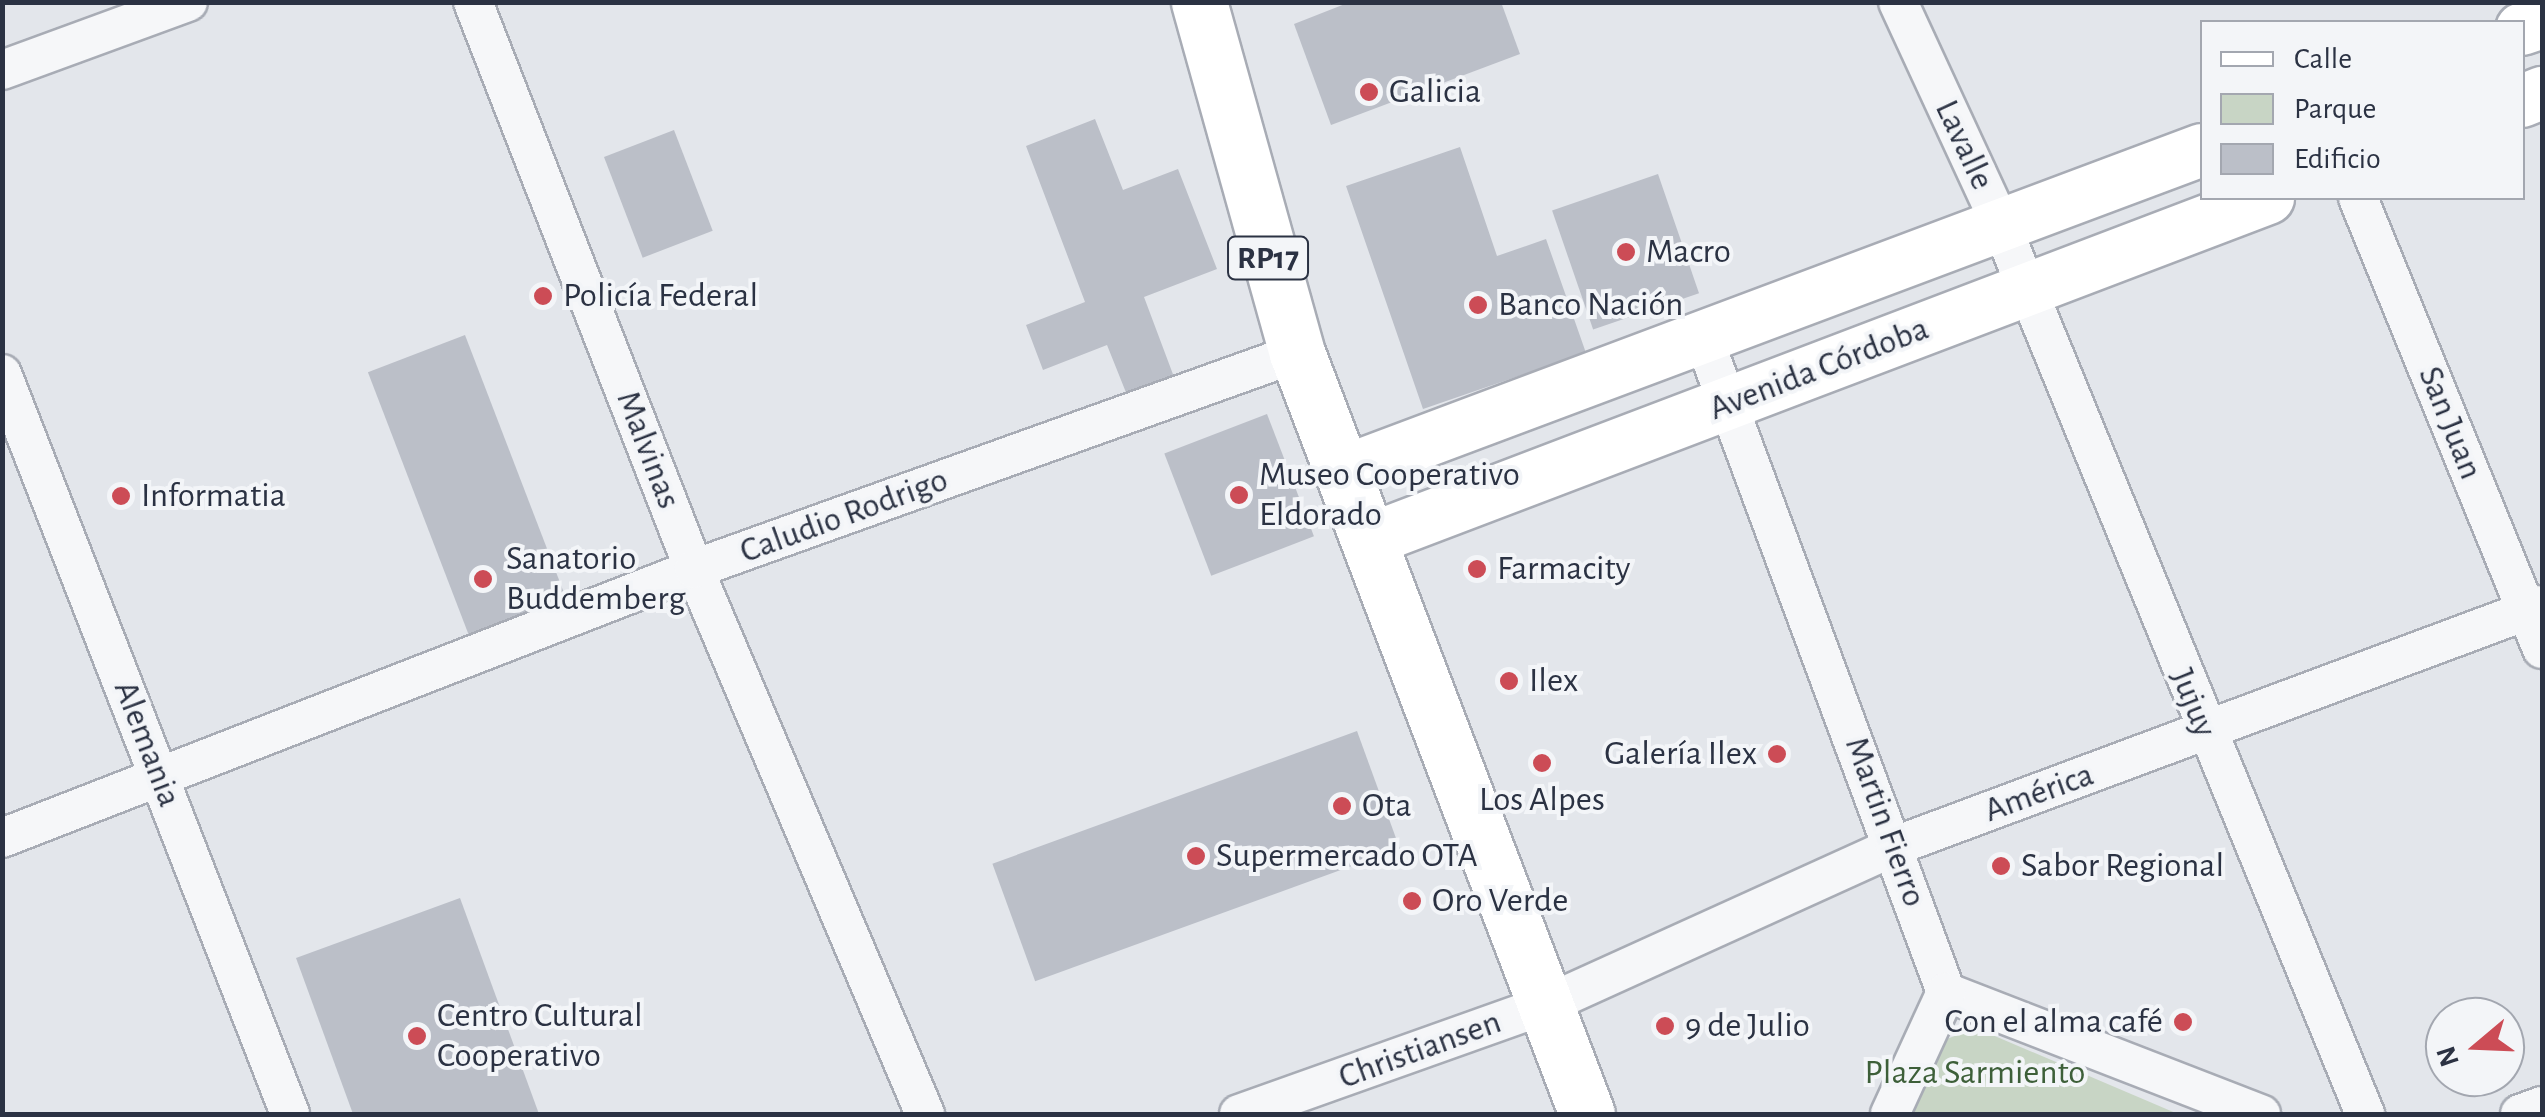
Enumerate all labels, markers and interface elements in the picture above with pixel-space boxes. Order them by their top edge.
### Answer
legend [2200,20,2525,200]
text: Calle [2294,44,2352,74]
place label: Galicia [1389,71,1481,113]
marker: Galicia [1358,81,1380,103]
street label: Lavalle [1925,93,2003,197]
text: Parque [2294,94,2376,124]
text: Edificio [2294,144,2381,174]
road number: RP17 [1226,231,1310,285]
place label: Macro [1646,231,1731,273]
marker: Macro [1615,241,1637,263]
place label: Policía Federal [563,275,758,317]
place label: Banco Nación [1498,284,1683,326]
marker: Policía Federal [532,285,554,307]
marker: Banco Nación [1467,294,1489,316]
street label: Avenida Córdoba [1703,308,1935,430]
street label: San Juan [2408,361,2492,485]
street label: Malvinas [606,385,690,515]
place label: Museo Cooperativo Eldorado [1259,454,1520,536]
street label: Caludio Rodrigo [734,459,954,573]
place label: Informatia [141,475,286,517]
marker: Museo Cooperativo Eldorado [1228,484,1250,506]
marker: Informatia [110,485,132,507]
place label: Sanatorio Buddemberg [506,538,685,620]
place label: Farmacity [1497,548,1630,590]
marker: Farmacity [1466,558,1488,580]
marker: Sanatorio Buddemberg [470,566,496,592]
place label: Ilex [1529,660,1578,702]
street label: Jujuy [2160,663,2226,743]
marker: Ilex [1498,670,1520,692]
street label: Alemania [104,675,190,813]
street label: Martin Fierro [1835,731,1935,913]
place label: Galería Ilex [1604,733,1757,775]
marker: Galería Ilex [1766,743,1788,765]
marker: Los Alpes [1531,752,1553,774]
street label: América [1979,754,2099,832]
place label: Los Alpes [1479,779,1605,821]
place label: Ota [1362,785,1412,827]
marker: Ota [1331,795,1353,817]
place label: Supermercado OTA [1216,835,1478,877]
marker: Supermercado OTA [1185,845,1207,867]
place label: Sabor Regional [2021,845,2224,887]
marker: Sabor Regional [1990,855,2012,877]
place label: Oro Verde [1432,880,1568,922]
marker: Oro Verde [1401,890,1423,912]
place label: Centro Cultural Cooperativo [437,995,643,1077]
north arrow [2425,997,2525,1097]
street label: Christiansen [1333,1001,1507,1099]
place label: Con el alma café [1944,1001,2163,1043]
place label: 9 de Julio [1685,1005,1810,1047]
marker: Con el alma café [2172,1011,2194,1033]
marker: 9 de Julio [1654,1015,1676,1037]
marker: Centro Cultural Cooperativo [406,1025,428,1047]
text: N [2432,1042,2465,1070]
park label: Plaza Sarmiento [1865,1052,2085,1094]

